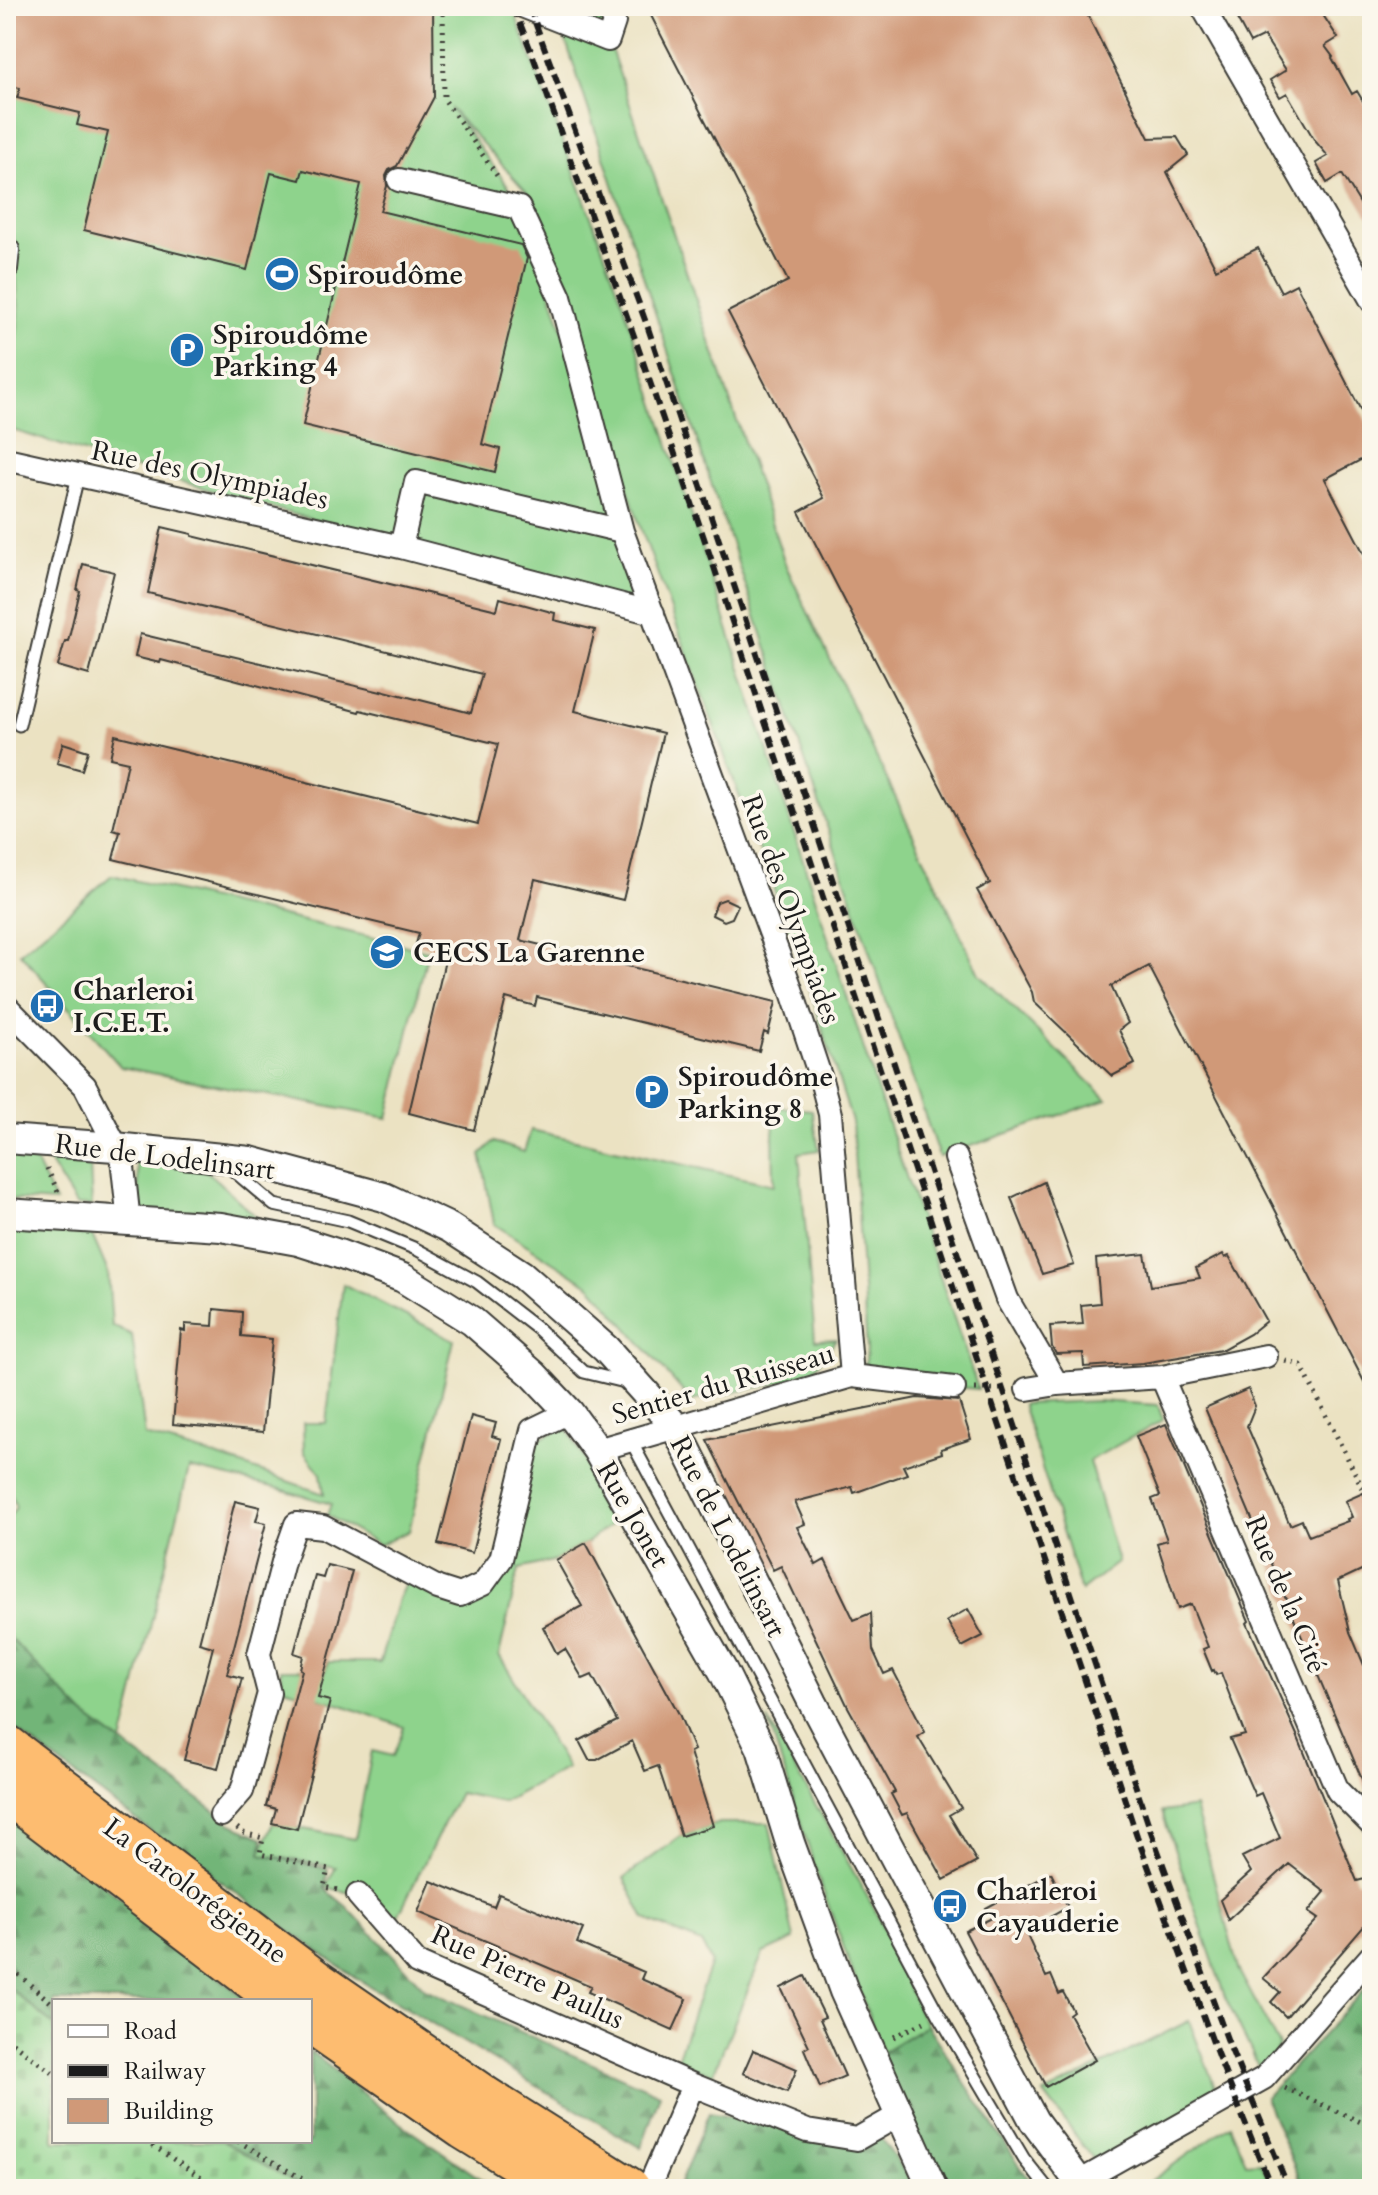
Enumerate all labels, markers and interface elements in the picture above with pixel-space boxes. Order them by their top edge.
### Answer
sports icon: Spiroudôme [263,255,301,293]
place label: Spiroudôme [308,256,463,294]
place label: Spiroudôme Parking 4 [213,316,368,386]
parking icon: Spiroudôme Parking 4 [168,331,206,369]
street label: Rue des Olympiades [88,431,332,519]
street label: Rue des Olympiades [732,790,850,1029]
school or university icon: CECS La Garenne [368,933,406,971]
place label: CECS La Garenne [413,934,645,972]
place label: Charleroi I.C.E.T. [73,972,195,1042]
bus stop icon: Charleroi I.C.E.T. [28,987,66,1025]
place label: Spiroudôme Parking 8 [678,1058,833,1128]
parking icon: Spiroudôme Parking 8 [633,1073,671,1111]
street label: Rue de Lodelinsart [53,1125,277,1189]
street label: Sentier du Ruisseau [608,1334,839,1434]
street label: Rue de Lodelinsart [661,1429,795,1644]
street label: Rue Jonet [587,1454,679,1575]
street label: Rue de la Cité [1236,1510,1336,1679]
street label: La Carolorégienne [96,1809,295,1973]
place label: Charleroi Cayauderie [976,1872,1120,1942]
bus stop icon: Charleroi Cayauderie [931,1887,969,1925]
street label: Rue Pierre Paulus [425,1916,630,2038]
legend [52,1999,312,2143]
text: Road [124,2015,177,2048]
text: Railway [124,2055,206,2088]
text: Building [124,2095,214,2128]

